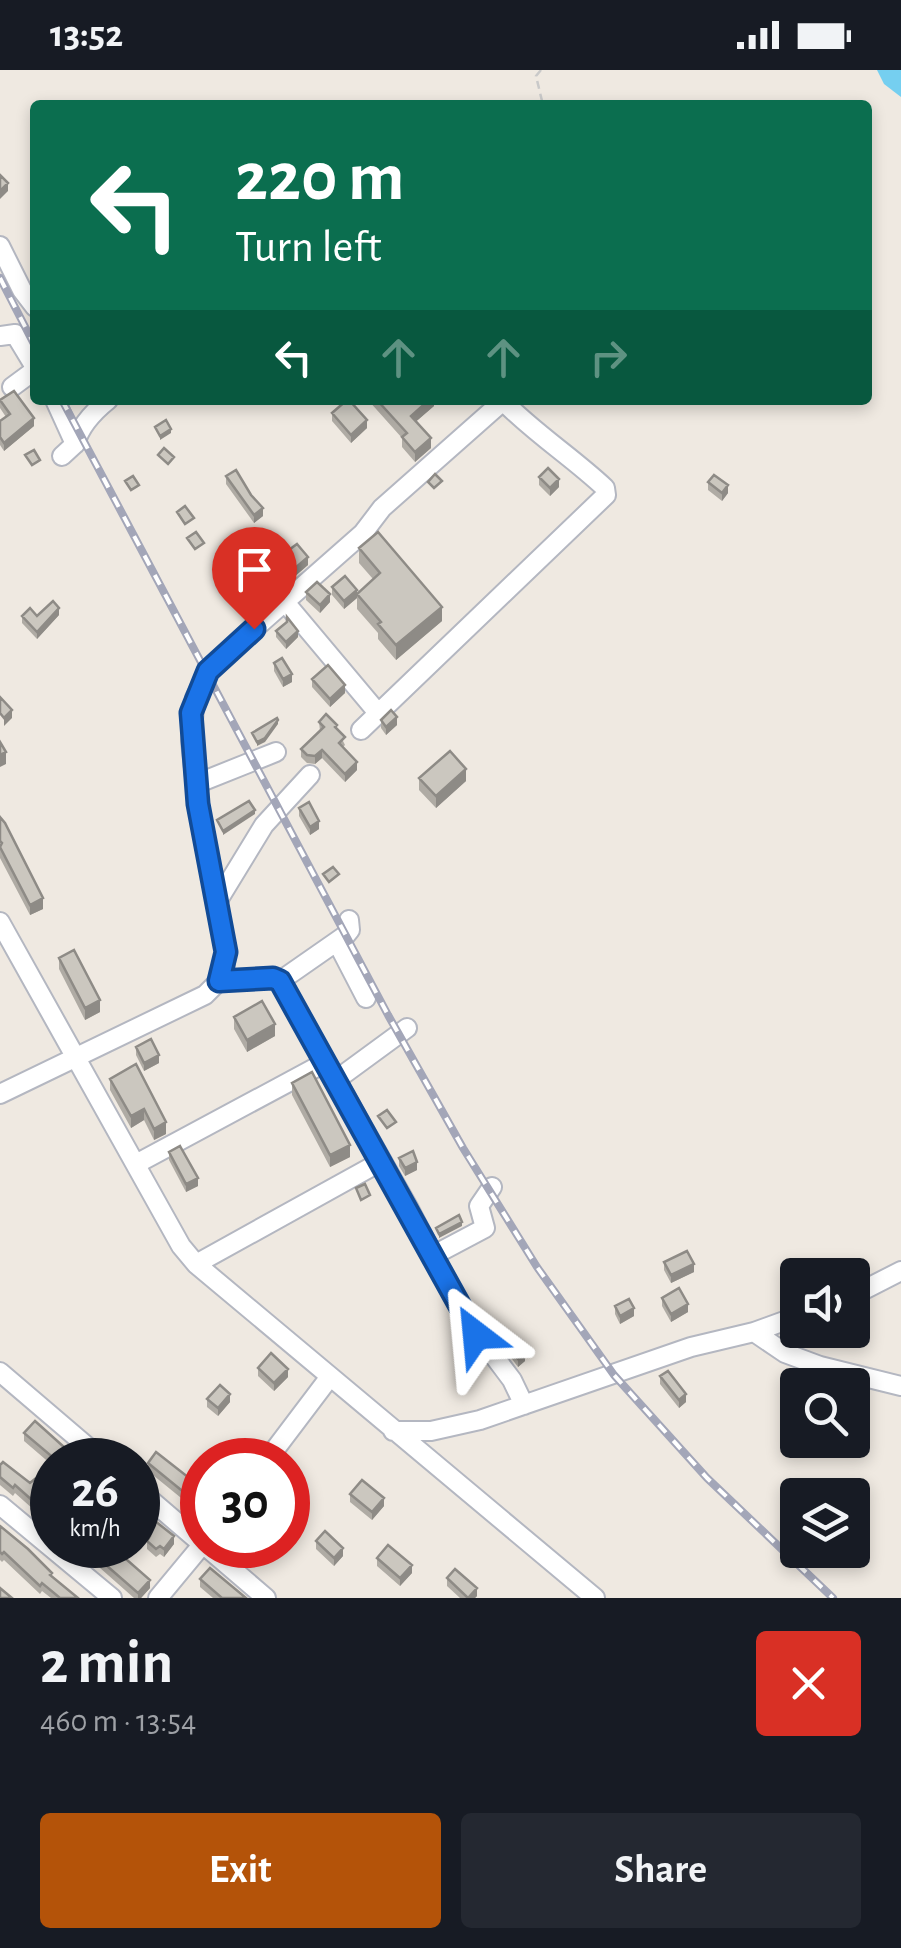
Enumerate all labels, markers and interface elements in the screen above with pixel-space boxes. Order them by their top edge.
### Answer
text: 13:52 [50,16,123,54]
icon: left [70,140,200,270]
text: 220 m [235,143,404,213]
text: Turn left [235,225,382,270]
icon: left [266,330,321,385]
icon: ahead [371,330,426,385]
icon: ahead [476,330,531,385]
icon: right [581,330,636,385]
pin [212,527,297,630]
icon: arrive [227,542,282,597]
map controls [780,1258,870,1568]
button: sound [780,1258,870,1348]
position arrow [424,1283,528,1387]
button: search [780,1368,870,1458]
speed limit sign: 30 [180,1438,310,1568]
text: 26 [71,1466,119,1516]
button: layers [780,1478,870,1568]
text: km/h [69,1516,121,1541]
button: close [756,1631,861,1736]
text: 2 min [40,1634,173,1694]
text: 460 m · 13:54 [40,1705,196,1737]
button: Exit [40,1813,441,1928]
button: Share [461,1813,861,1928]

